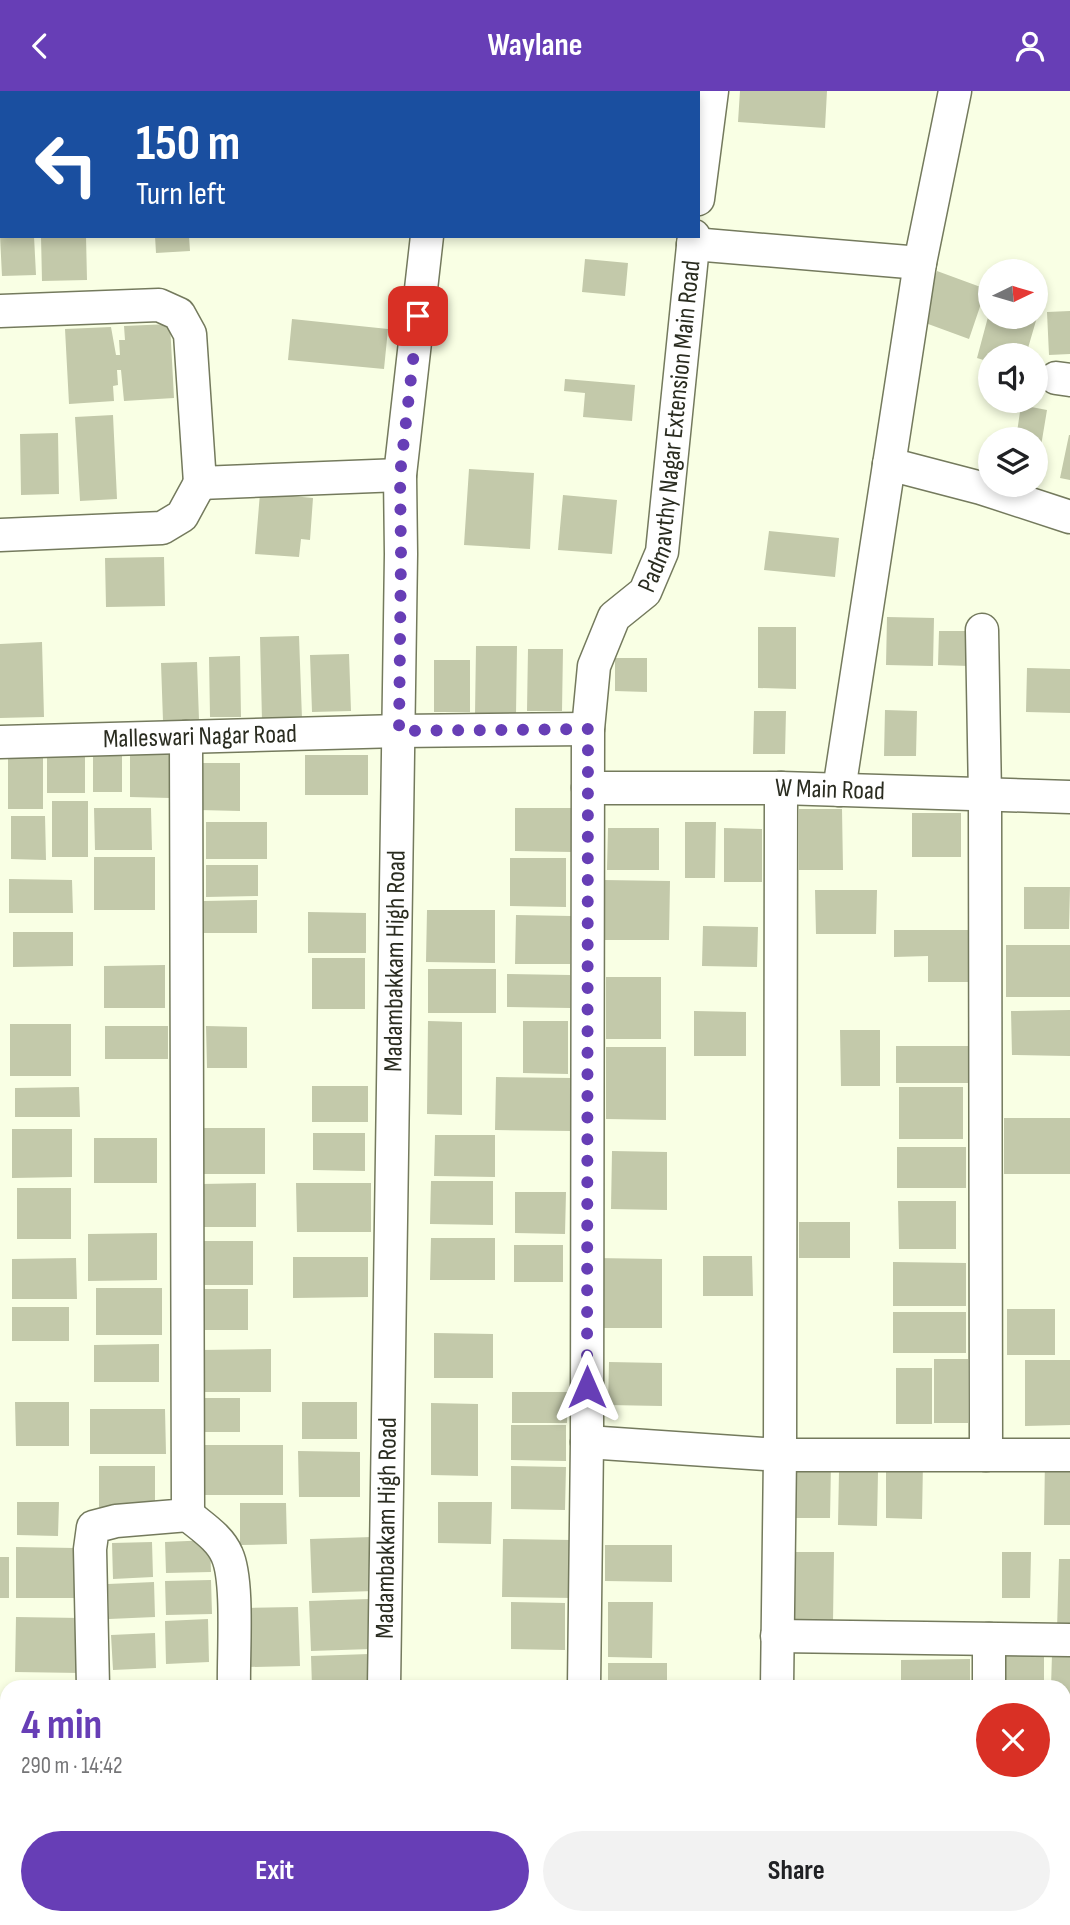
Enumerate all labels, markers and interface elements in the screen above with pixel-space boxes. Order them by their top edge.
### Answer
text: Waylane [487,26,583,65]
icon: back [21,27,59,65]
icon: person [1011,27,1049,65]
text: 150 m [136,115,240,174]
icon: left [21,119,112,210]
text: Turn left [136,175,226,214]
street label: Padmavthy Nagar Extension Main Road [631,259,707,597]
north arrow [978,259,1048,329]
map controls [978,259,1048,497]
pin [388,286,448,346]
icon: arrive [399,297,437,335]
button: sound [978,343,1048,413]
button: layers [978,427,1048,497]
street label: Malleswari Nagar Road [103,718,297,755]
street label: W Main Road [775,772,885,807]
street label: Madambakkam High Road [378,850,412,1072]
position arrow [550,1350,624,1424]
street label: Madambakkam High Road [369,1417,404,1639]
text: 4 min [21,1700,102,1751]
button: close [976,1703,1050,1777]
text: 290 m · 14:42 [21,1752,122,1780]
button: Exit [21,1831,529,1911]
button: Share [543,1831,1050,1911]

